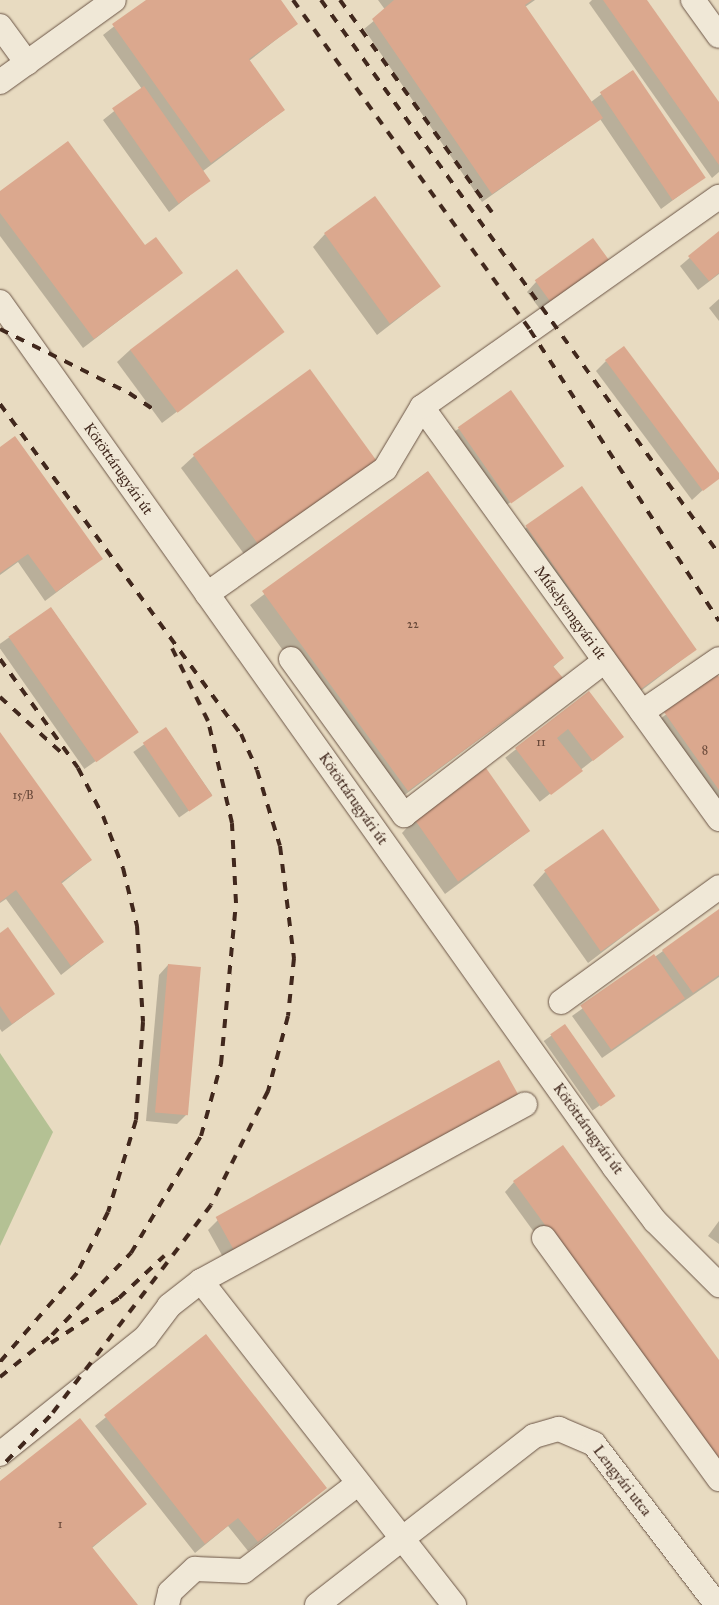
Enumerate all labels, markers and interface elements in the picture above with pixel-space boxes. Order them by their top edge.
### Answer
street label: Kötöttárugyári út [80,419,156,519]
street label: Műselyemgyári út [530,563,610,663]
house number: 22 [407,618,419,632]
house number: 11 [536,736,546,750]
house number: 8 [702,744,708,758]
street label: Kötöttárugyári út [315,749,391,849]
house number: 15/B [12,789,34,803]
street label: Kötöttárugyári út [549,1080,627,1178]
street label: Lengyári utca [589,1442,655,1520]
house number: 1 [58,1518,62,1532]

